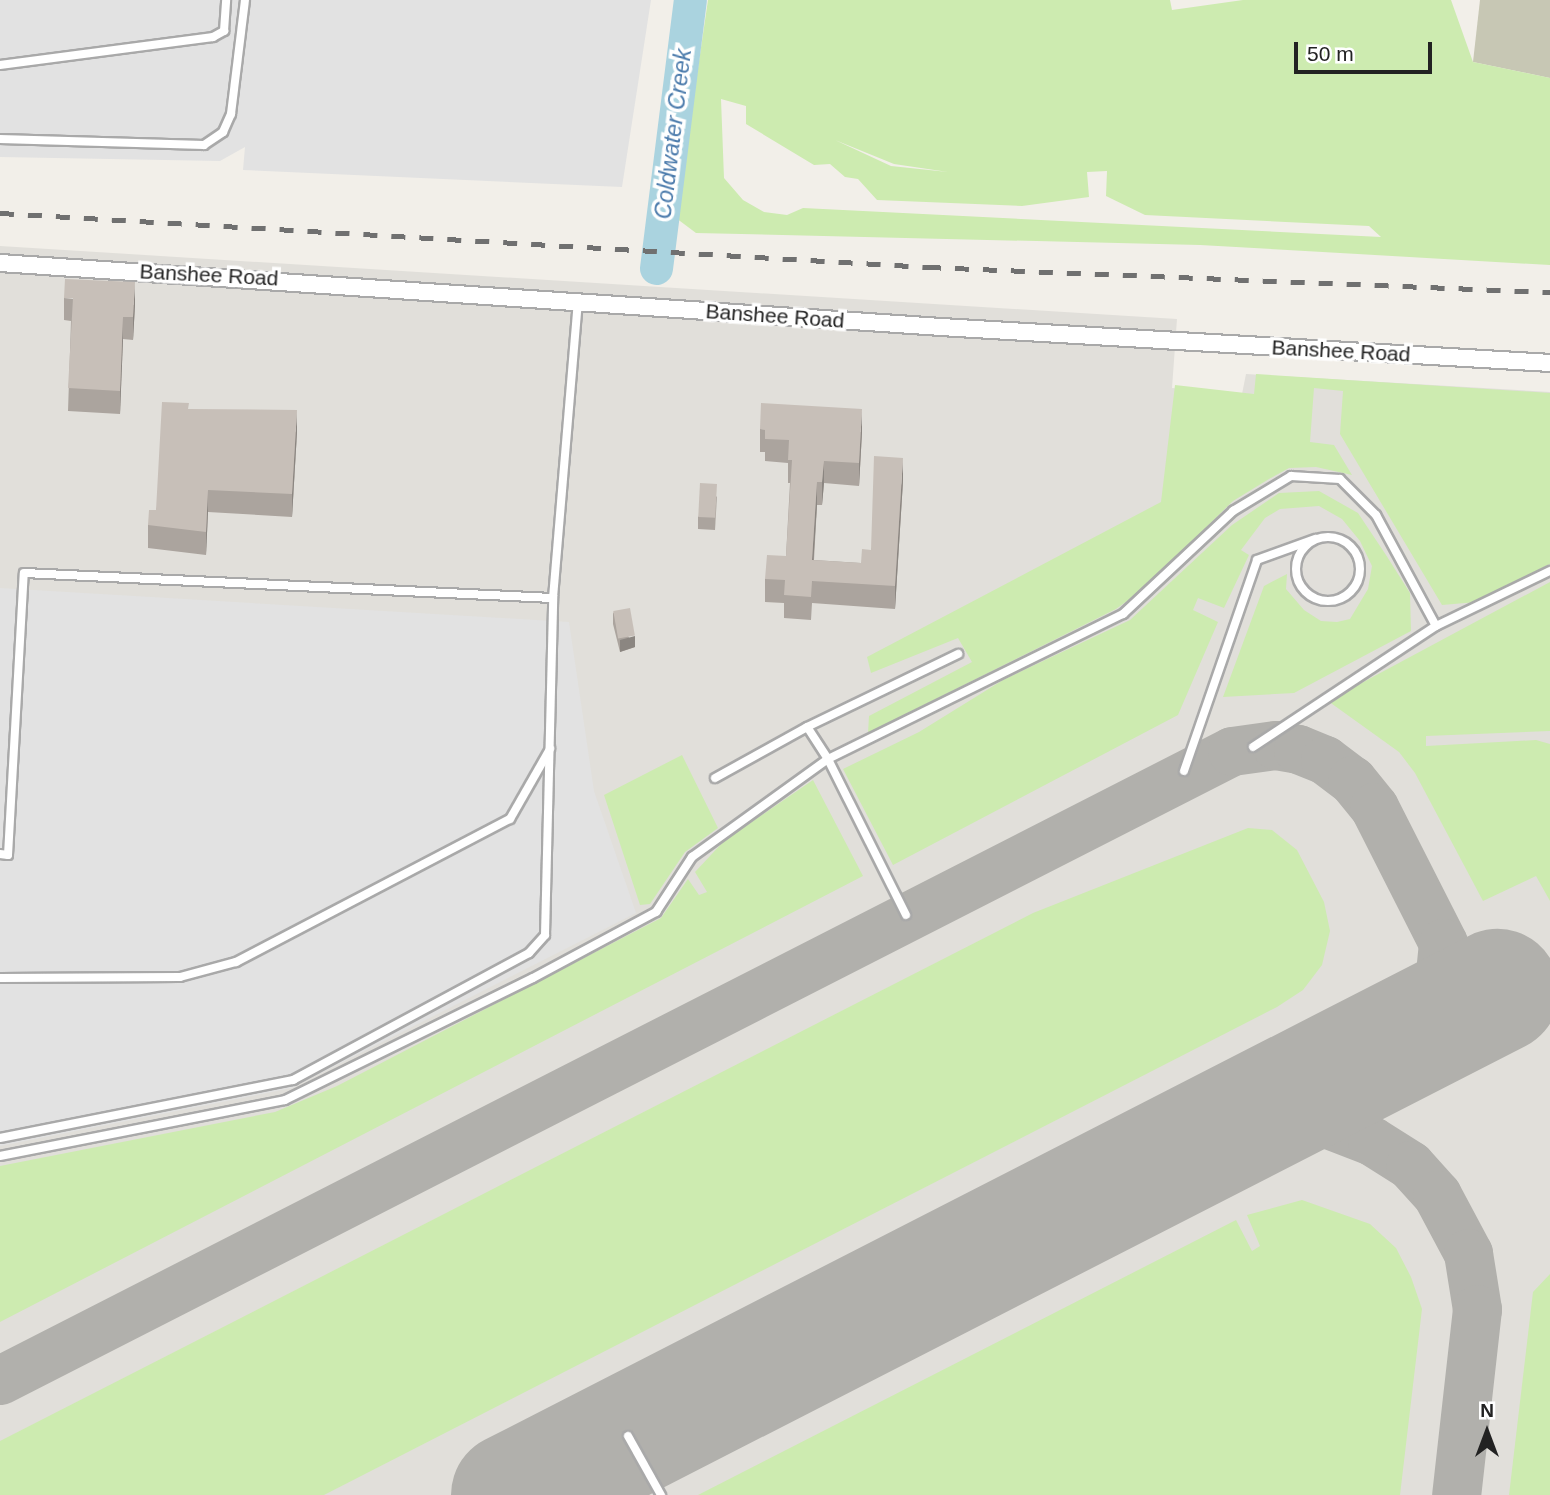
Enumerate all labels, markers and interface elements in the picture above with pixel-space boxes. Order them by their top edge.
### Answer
scale bar [1298,28,1436,72]
text: 50 m [1307,42,1354,65]
water label: Coldwater Creek [649,47,697,221]
street label: Banshee Road [139,259,279,291]
street label: Banshee Road [705,299,845,333]
street label: Banshee Road [1271,335,1411,367]
north arrow [1452,1397,1522,1467]
text: N [1480,1400,1494,1421]

